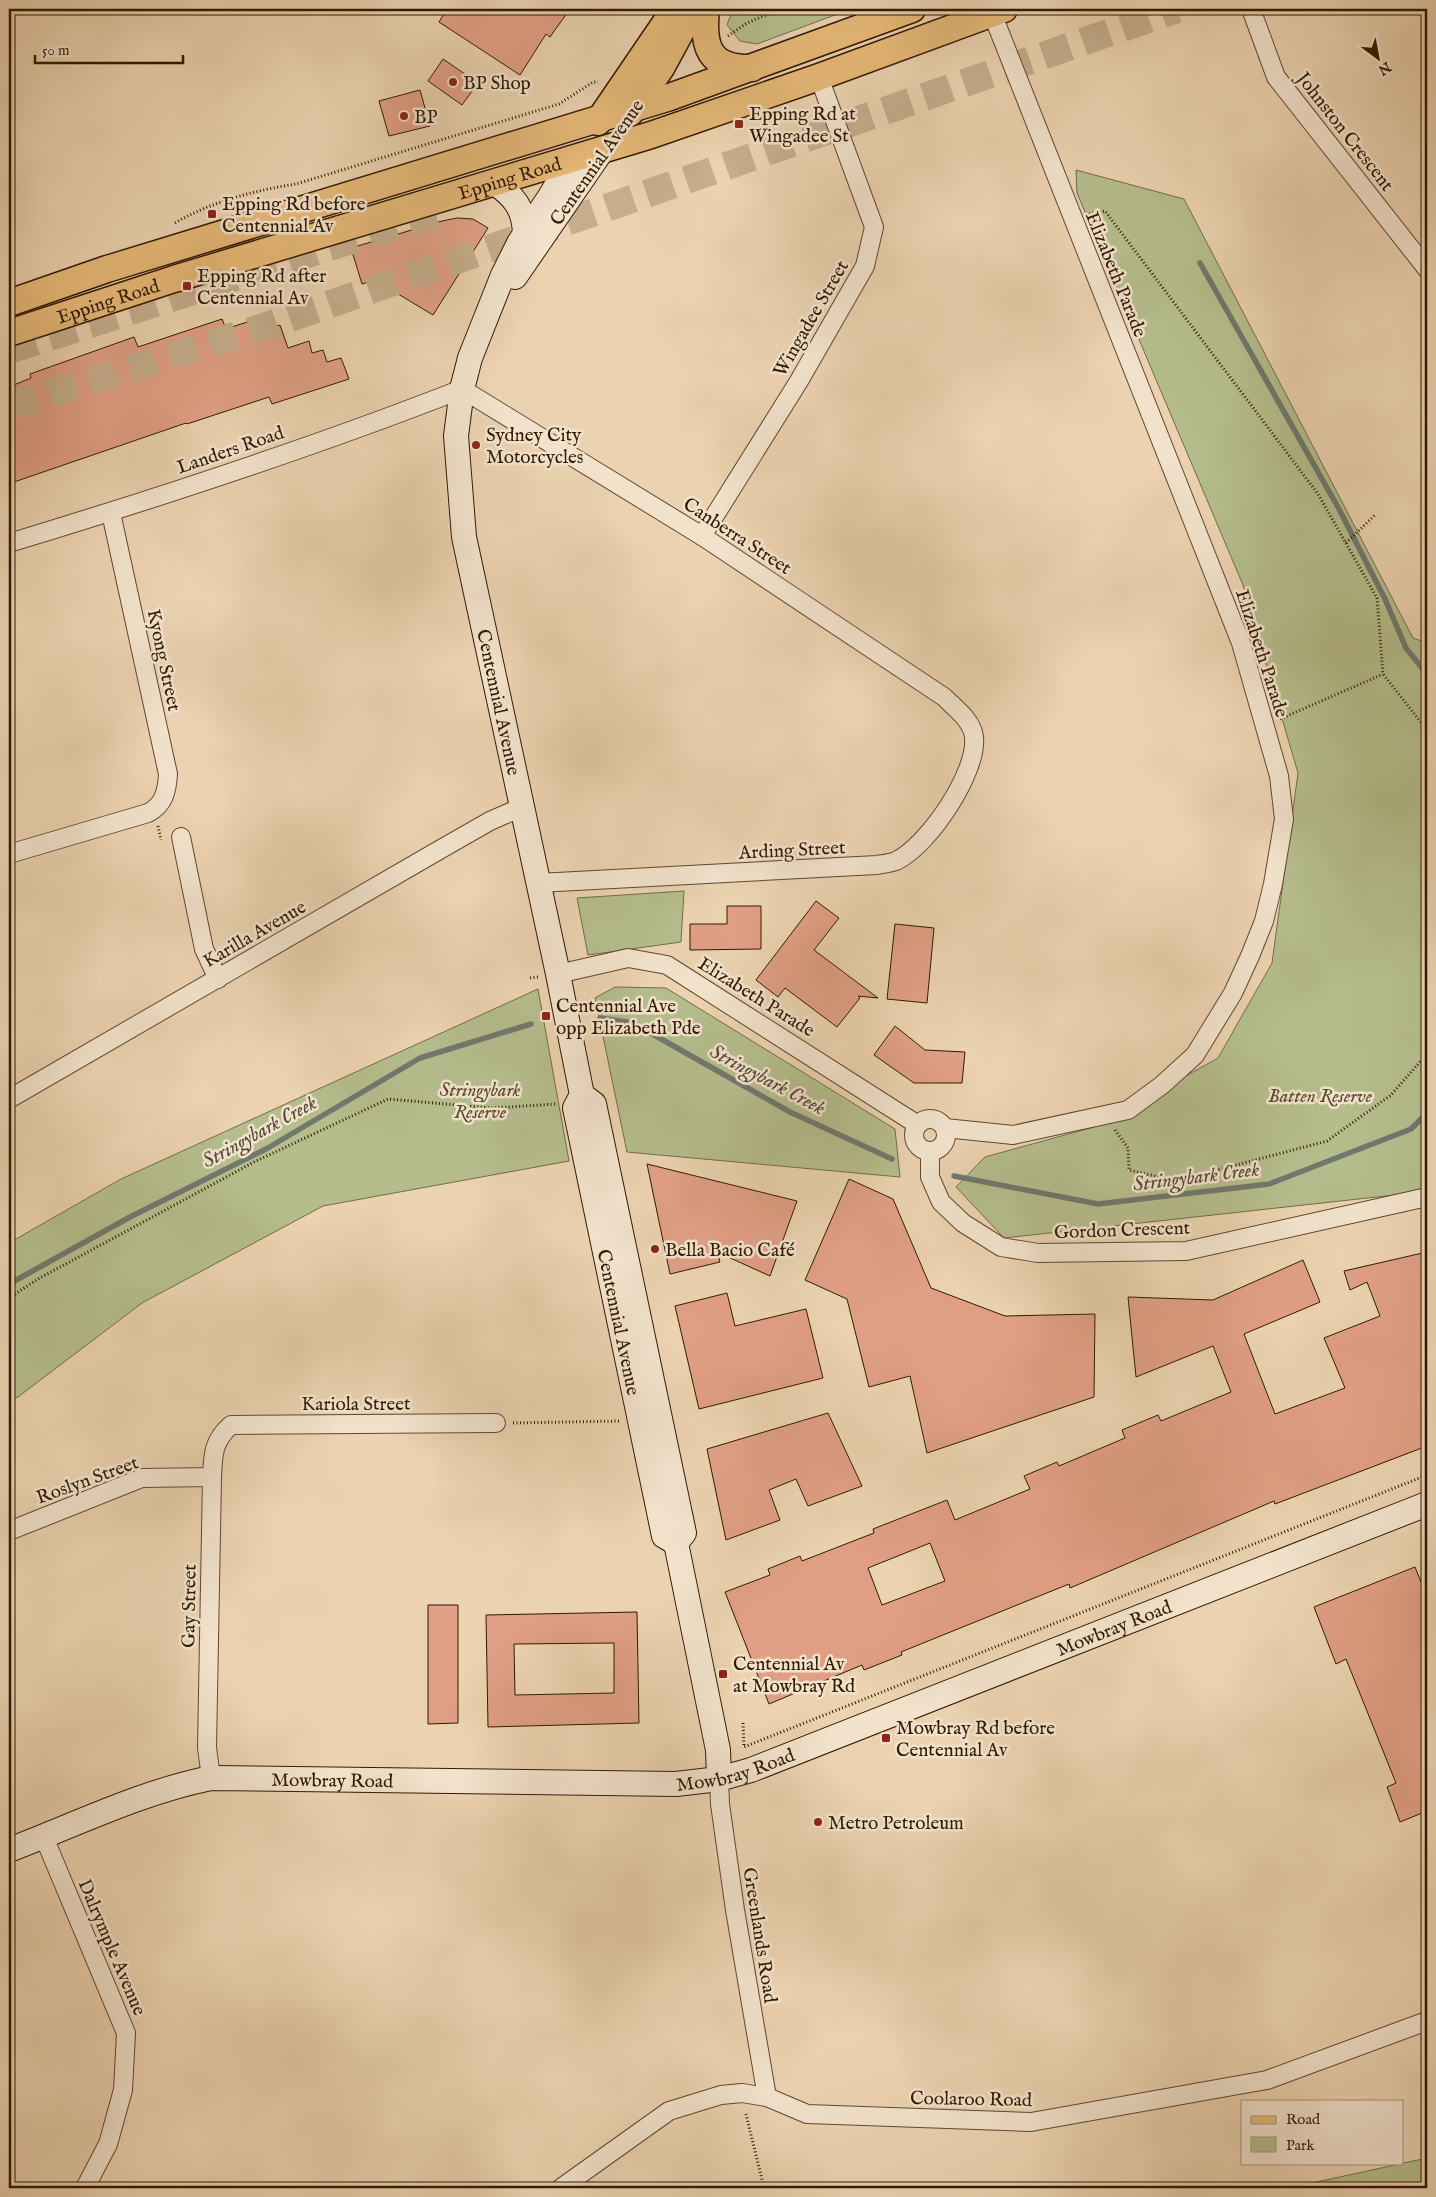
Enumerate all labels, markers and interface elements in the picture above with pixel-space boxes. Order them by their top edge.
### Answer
scale bar [35,32,182,64]
north arrow [1354,32,1404,82]
text: 50 m [42,41,70,60]
text: N [1374,57,1395,79]
street label: Johnston Crescent [1289,66,1399,197]
place label: BP Shop [463,72,531,96]
marker: BP Shop [447,76,459,88]
street label: Centennial Avenue [545,95,650,231]
place label: Epping Rd at Wingadee St [749,103,856,149]
place label: BP [414,106,437,130]
marker: BP [398,110,410,122]
marker: Epping Rd at Wingadee St [733,118,745,130]
street label: Epping Road [456,153,565,207]
place label: Epping Rd before Centennial Av [222,193,366,239]
marker: Epping Rd before Centennial Av [206,208,218,220]
street label: Elizabeth Parade [1079,208,1151,341]
street label: Wingadee Street [769,256,855,382]
place label: Epping Rd after Centennial Av [197,265,326,311]
street label: Epping Road [54,274,164,331]
marker: Epping Rd after Centennial Av [181,280,193,292]
street label: Landers Road [174,421,288,480]
place label: Sydney City Motorcycles [486,424,583,470]
marker: Sydney City Motorcycles [470,439,482,451]
street label: Canberra Street [678,493,796,581]
street label: Elizabeth Parade [1229,587,1293,721]
street label: Kyong Street [141,607,186,714]
street label: Centennial Avenue [470,627,525,778]
street label: Arding Street [737,836,847,866]
street label: Karilla Avenue [199,895,311,974]
street label: Elizabeth Parade [693,952,819,1043]
place label: Centennial Ave opp Elizabeth Pde [556,995,701,1041]
marker: Centennial Ave opp Elizabeth Pde [540,1010,552,1022]
water label: Stringybark Creek [705,1039,829,1122]
park label: Stringybark Reserve [440,1079,521,1125]
park label: Batten Reserve [1268,1085,1373,1109]
water label: Stringybark Creek [198,1091,322,1175]
water label: Stringybark Creek [1132,1157,1261,1199]
street label: Gordon Crescent [1054,1217,1191,1245]
place label: Bella Bacio Café [665,1239,795,1263]
marker: Bella Bacio Café [649,1243,661,1255]
street label: Centennial Avenue [591,1247,645,1398]
street label: Kariola Street [302,1393,411,1417]
street label: Roslyn Street [33,1451,143,1510]
street label: Gay Street [177,1563,203,1648]
street label: Mowbray Road [1053,1595,1176,1663]
place label: Centennial Av at Mowbray Rd [733,1653,856,1699]
marker: Centennial Av at Mowbray Rd [717,1668,729,1680]
place label: Mowbray Rd before Centennial Av [896,1717,1055,1763]
marker: Mowbray Rd before Centennial Av [880,1732,892,1744]
street label: Mowbray Road [675,1744,799,1798]
street label: Mowbray Road [271,1769,394,1794]
place label: Metro Petroleum [828,1812,964,1836]
marker: Metro Petroleum [812,1816,824,1828]
street label: Greenlands Road [736,1866,782,2006]
street label: Dalrymple Avenue [72,1876,151,2020]
street label: Coolaroo Road [910,2087,1033,2113]
legend [1241,2100,1404,2164]
text: Road [1286,2110,1321,2129]
text: Park [1286,2136,1316,2155]

